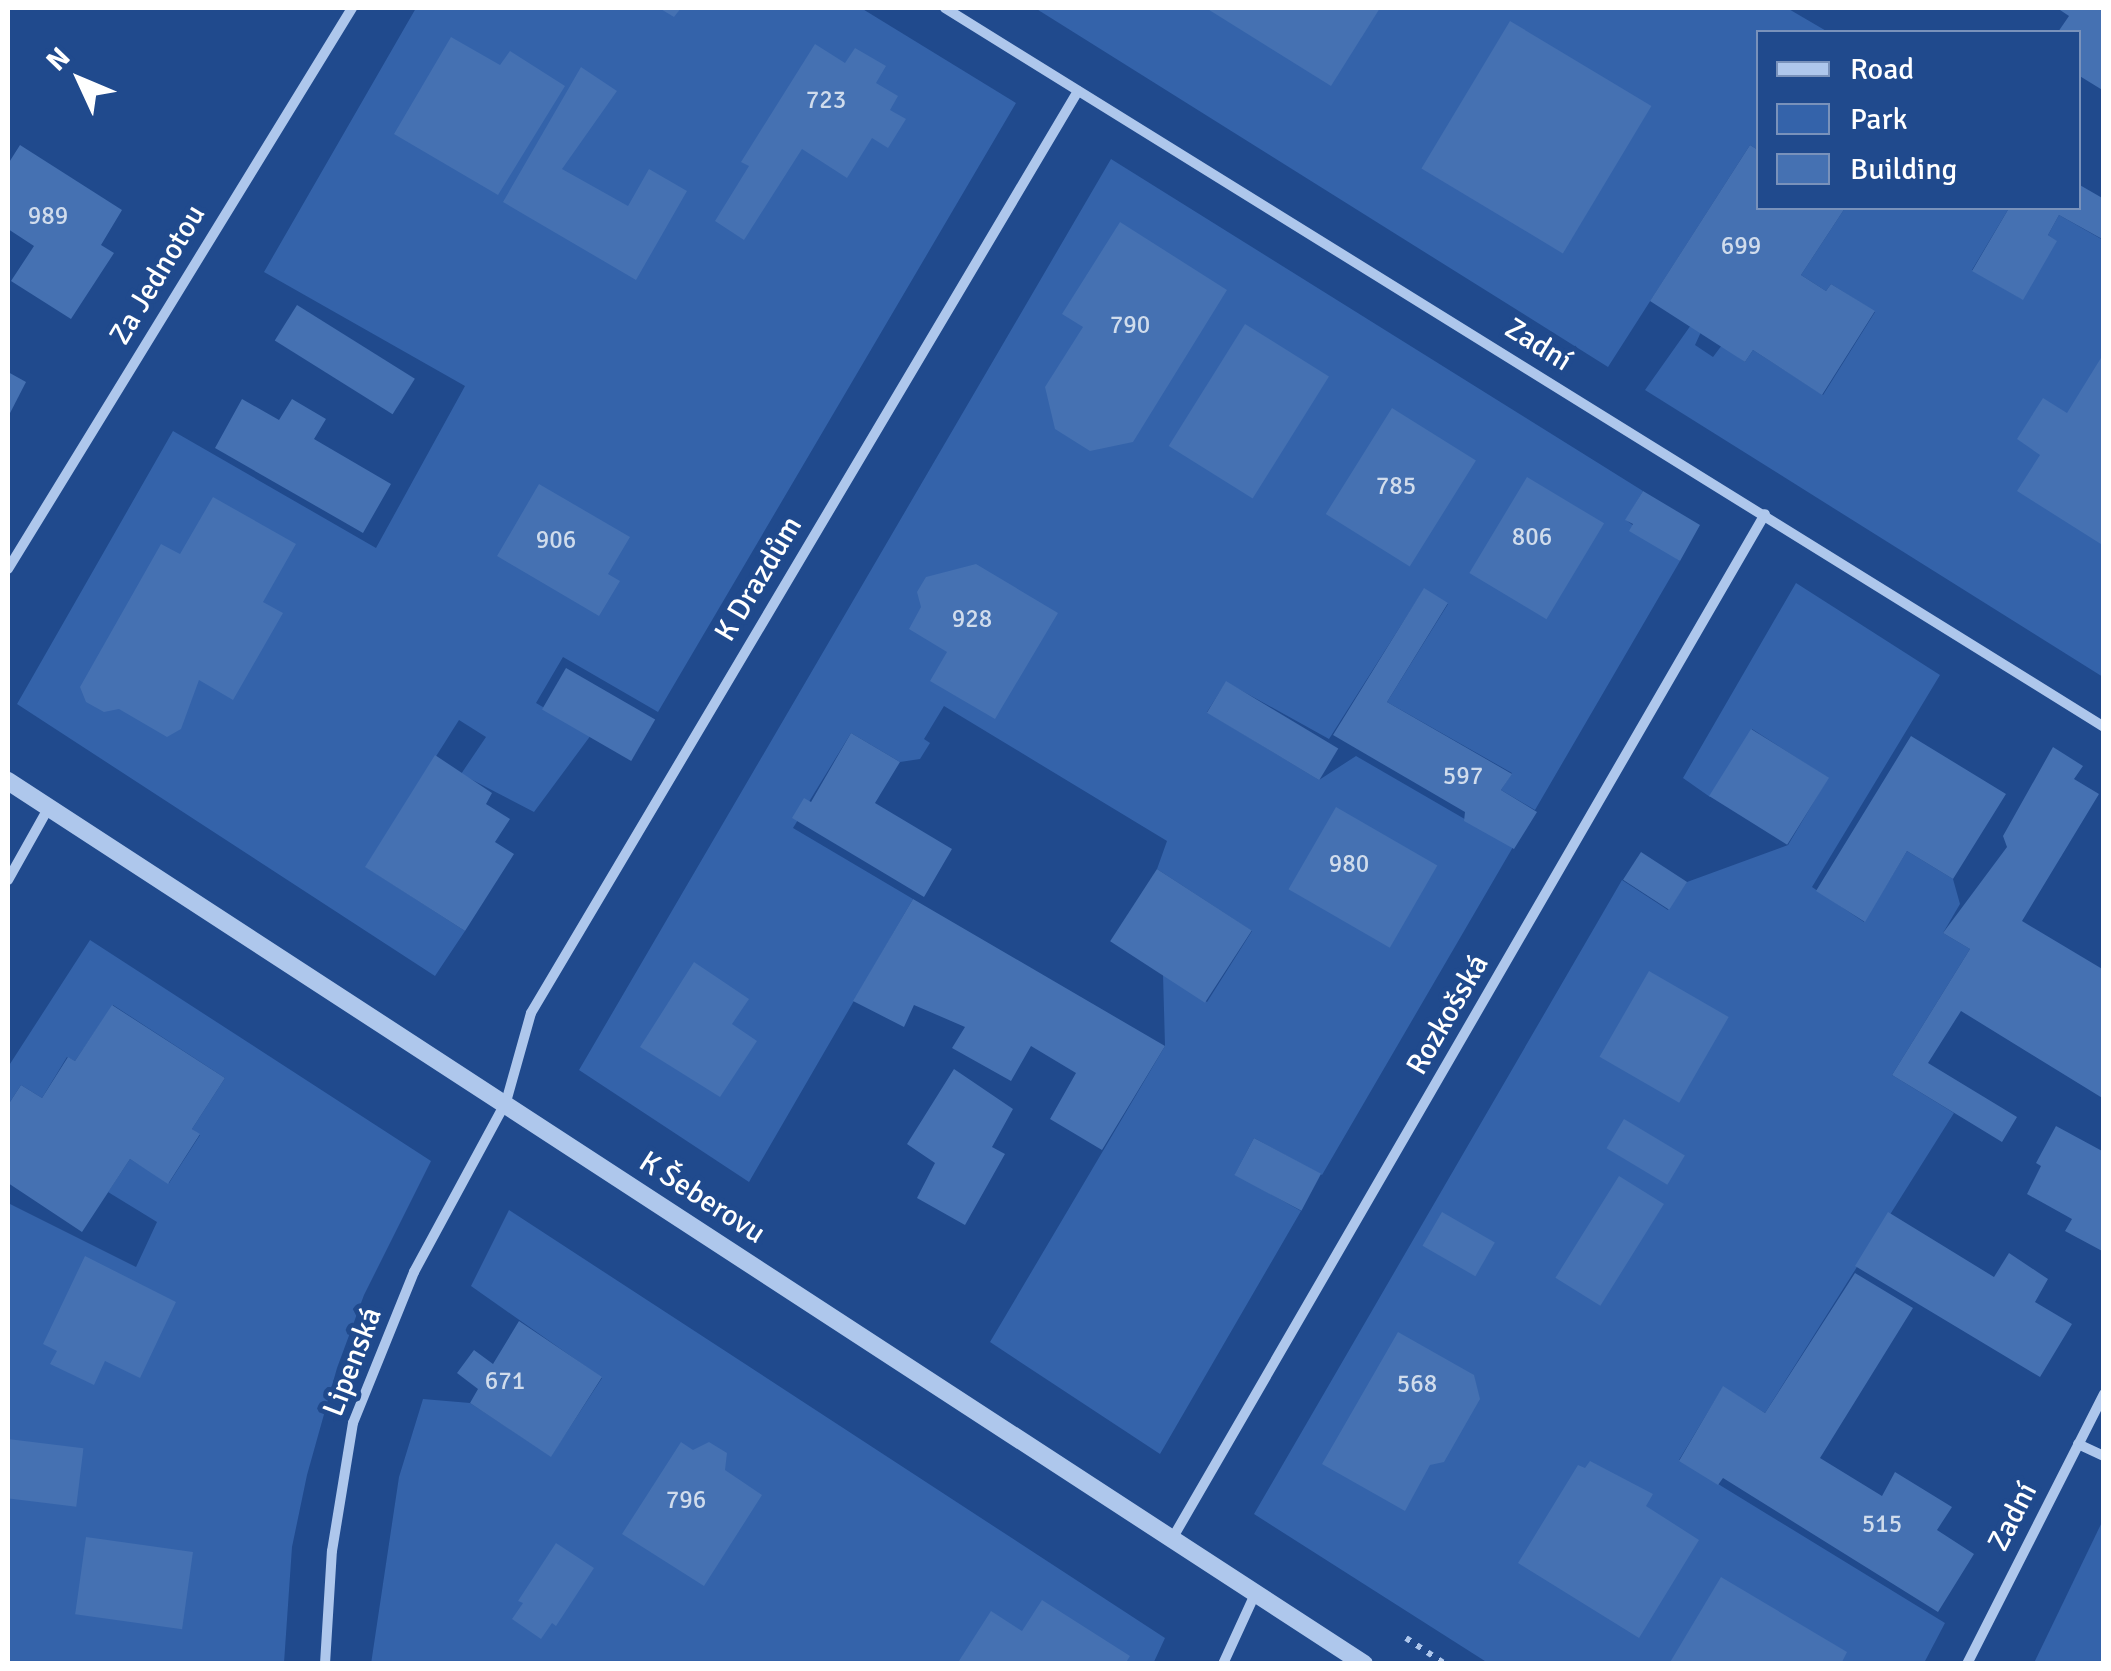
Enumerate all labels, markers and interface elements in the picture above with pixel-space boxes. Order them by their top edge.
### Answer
north arrow [30,30,130,130]
legend [1756,30,2081,210]
text: N [39,40,77,78]
text: Road [1850,51,1914,88]
house number: 723 [806,85,846,115]
text: Park [1850,101,1908,138]
text: Building [1850,151,1957,188]
street label: Za Jednotou [102,199,214,351]
house number: 989 [28,201,68,231]
house number: 699 [1721,231,1761,261]
house number: 790 [1110,310,1150,340]
street label: Zadní [1498,311,1578,379]
house number: 785 [1376,471,1416,501]
street label: K Drazdům [708,510,810,648]
house number: 806 [1512,522,1552,552]
house number: 906 [536,525,576,555]
house number: 928 [952,604,992,634]
house number: 597 [1443,761,1483,791]
house number: 980 [1329,849,1369,879]
street label: Rozkošská [1399,949,1497,1081]
street label: K Šeberovu [632,1144,772,1252]
street label: Lipenská [316,1302,390,1422]
house number: 671 [485,1366,525,1396]
house number: 568 [1397,1369,1437,1399]
street label: Zadní [1981,1477,2045,1557]
house number: 796 [666,1485,706,1515]
house number: 515 [1862,1509,1902,1539]

